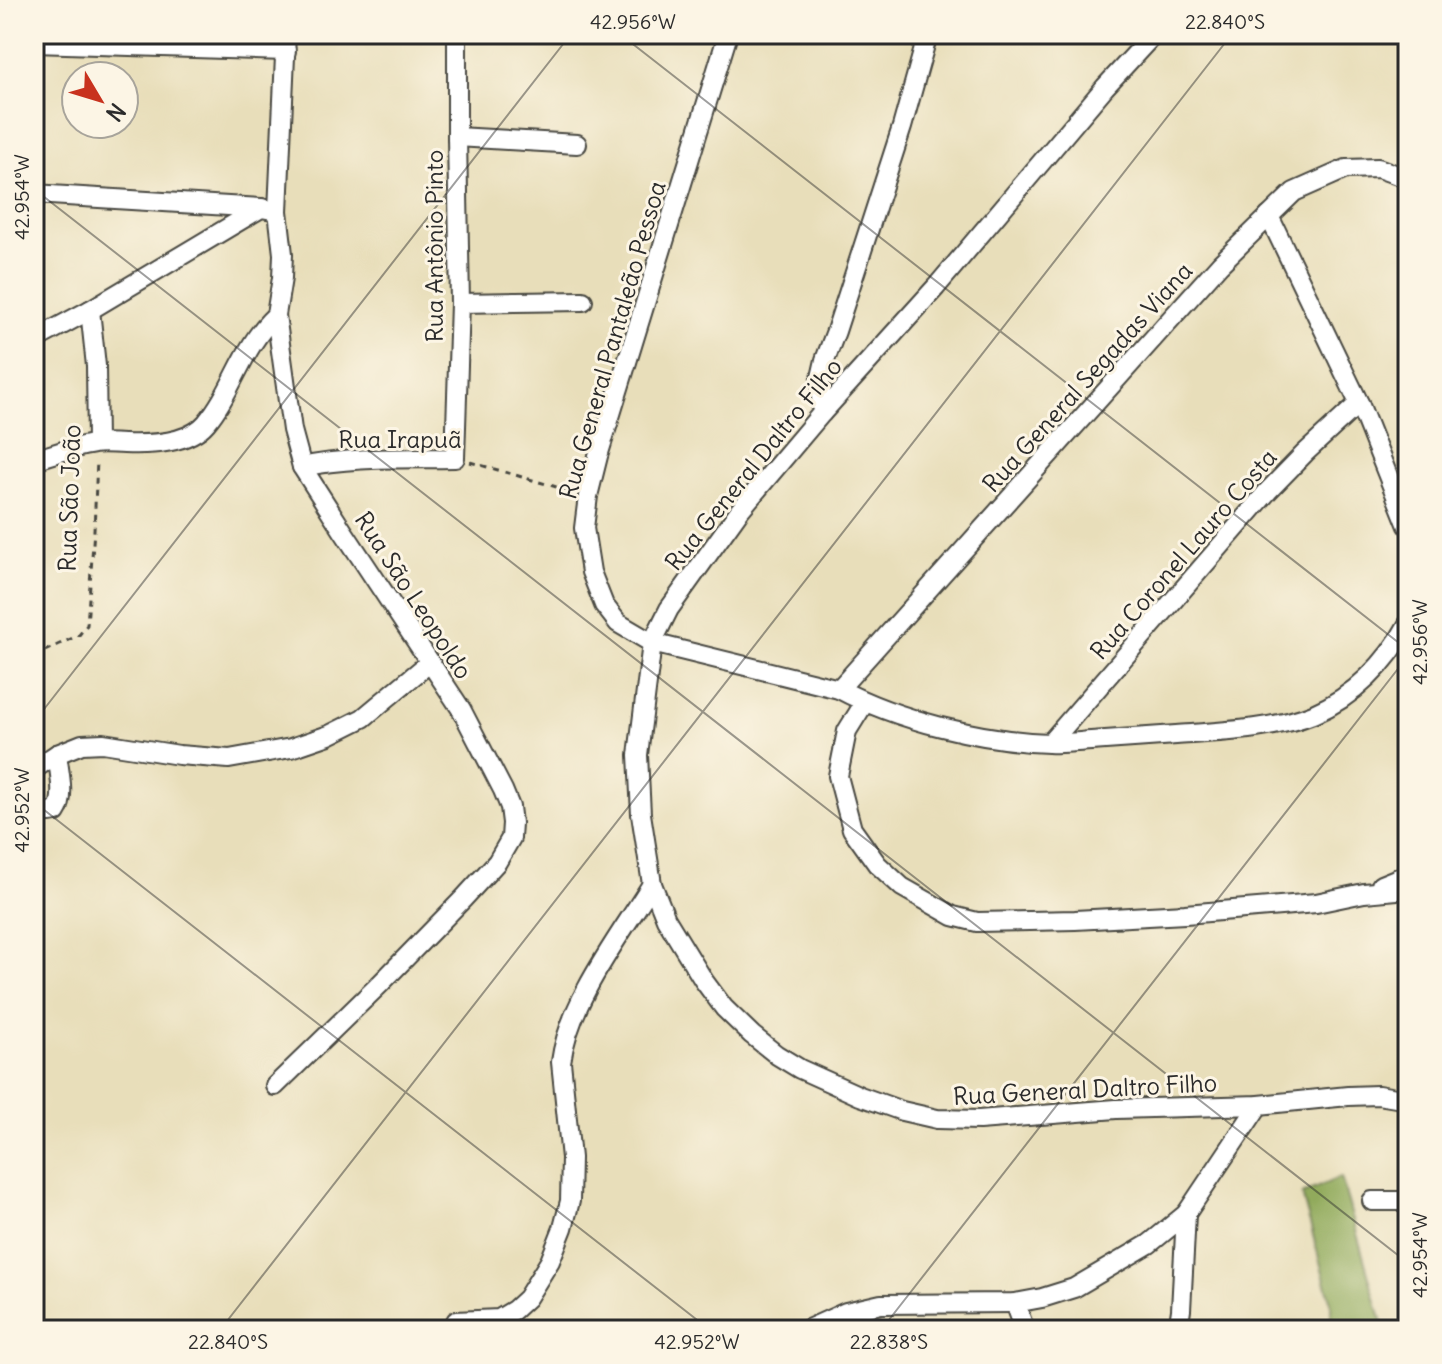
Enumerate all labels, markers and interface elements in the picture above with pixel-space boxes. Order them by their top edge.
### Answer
text: 42.956°W [590,9,676,34]
text: 22.840°S [1185,9,1265,34]
north arrow [60,60,140,140]
text: N [100,98,131,127]
street label: Rua Antônio Pinto [419,150,449,342]
text: 42.954°W [9,154,34,240]
street label: Rua General Pantaleão Pessoa [552,178,672,502]
street label: Rua General Segadas Viana [976,256,1198,498]
street label: Rua General Daltro Filho [658,352,848,576]
street label: Rua São João [51,424,87,572]
street label: Rua Irapuã [338,424,462,454]
street label: Rua Coronel Lauro Costa [1083,442,1283,666]
street label: Rua São Leopoldo [349,506,479,684]
text: 42.956°W [1407,599,1432,685]
text: 42.952°W [9,767,34,853]
street label: Rua General Daltro Filho [952,1067,1218,1111]
text: 42.954°W [1407,1212,1432,1298]
text: 22.840°S [188,1329,268,1354]
text: 42.952°W [654,1329,740,1354]
text: 22.838°S [850,1329,928,1354]

